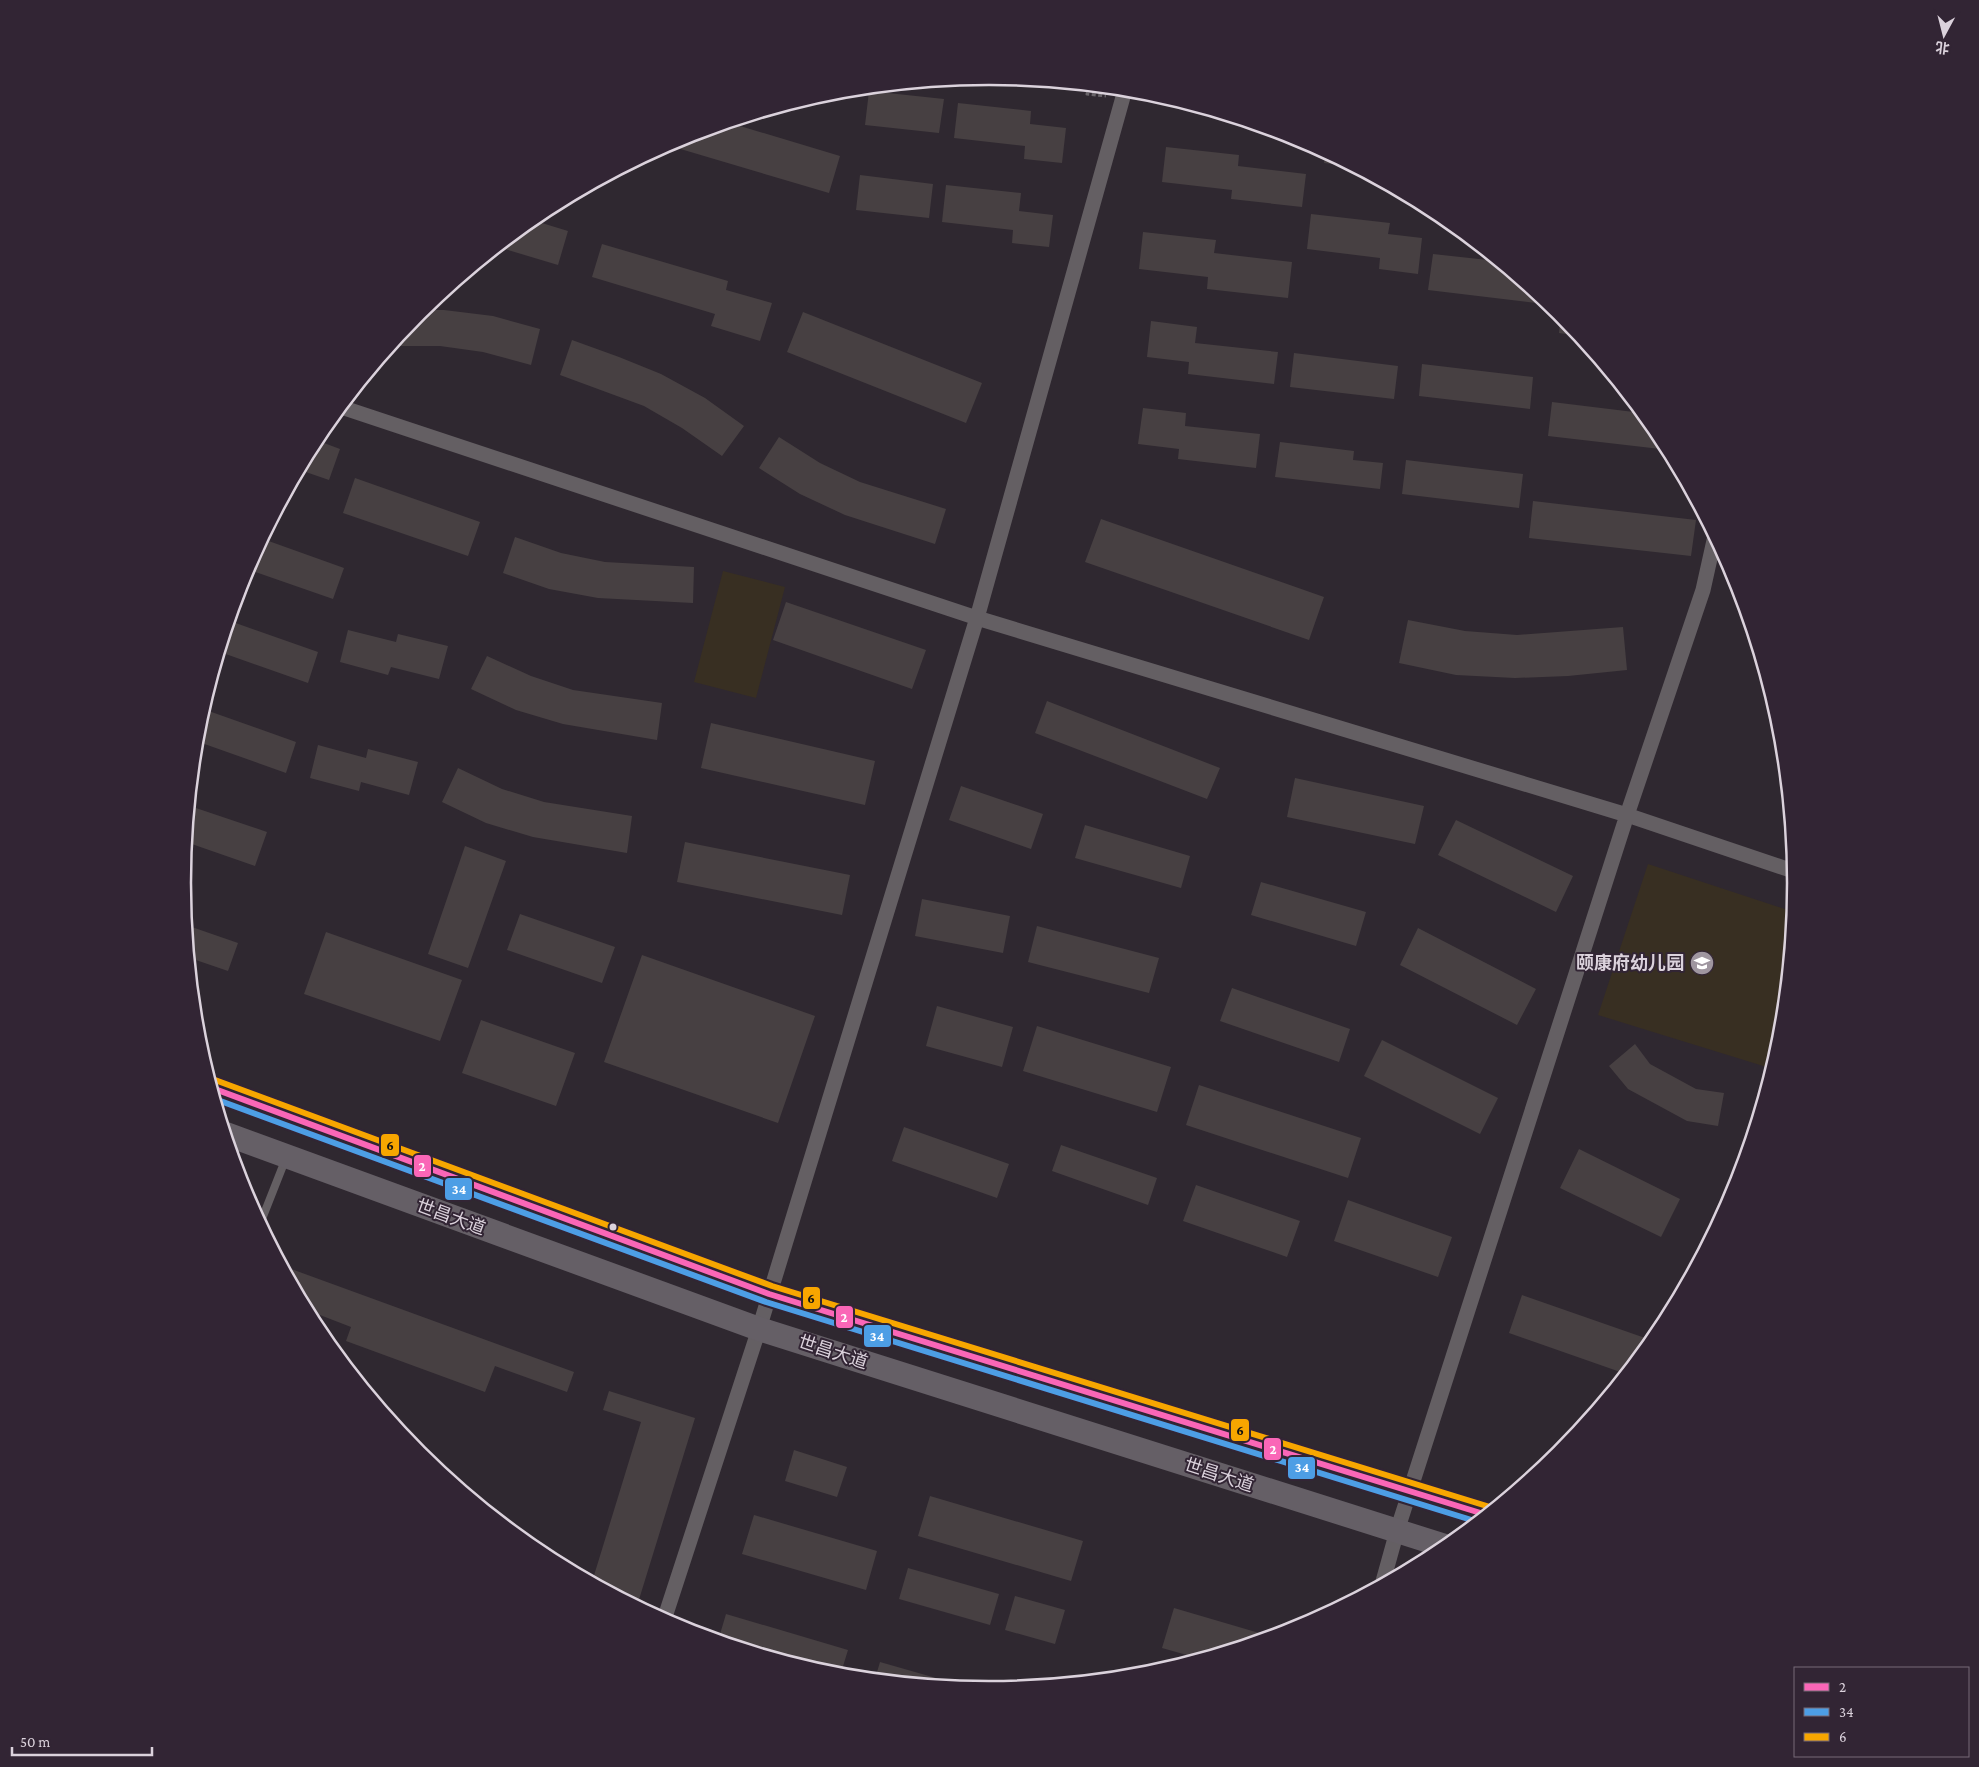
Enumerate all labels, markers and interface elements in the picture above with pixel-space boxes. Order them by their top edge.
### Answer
north arrow [1919,10,1969,60]
text: 北 [1934,39,1950,57]
school or university icon: 颐康府幼儿园 [1689,950,1715,976]
place label: 颐康府幼儿园 [1576,953,1684,973]
line badge: 6 [380,1133,400,1157]
text: 6 [386,1137,394,1153]
line badge: 2 [413,1154,432,1178]
text: 2 [418,1158,426,1174]
line badge: 34 [444,1177,473,1201]
text: 34 [452,1181,467,1197]
street label: 世昌大道 [414,1195,488,1239]
unlabelled marker [608,1222,618,1232]
line badge: 6 [802,1286,821,1310]
text: 6 [807,1290,815,1306]
line badge: 2 [835,1305,854,1329]
text: 2 [840,1309,848,1325]
line badge: 34 [863,1324,892,1348]
text: 34 [870,1328,885,1344]
street label: 世昌大道 [796,1331,870,1373]
line badge: 6 [1230,1418,1250,1442]
text: 6 [1236,1422,1244,1438]
line badge: 2 [1263,1437,1282,1461]
text: 2 [1269,1441,1277,1457]
street label: 世昌大道 [1182,1454,1256,1496]
line badge: 34 [1287,1456,1316,1480]
text: 34 [1295,1459,1310,1475]
legend [1794,1667,1969,1757]
text: 2 [1839,1679,1846,1695]
text: 34 [1839,1704,1854,1720]
scale bar [12,1724,152,1756]
text: 6 [1839,1729,1847,1745]
text: 50 m [20,1734,50,1750]

